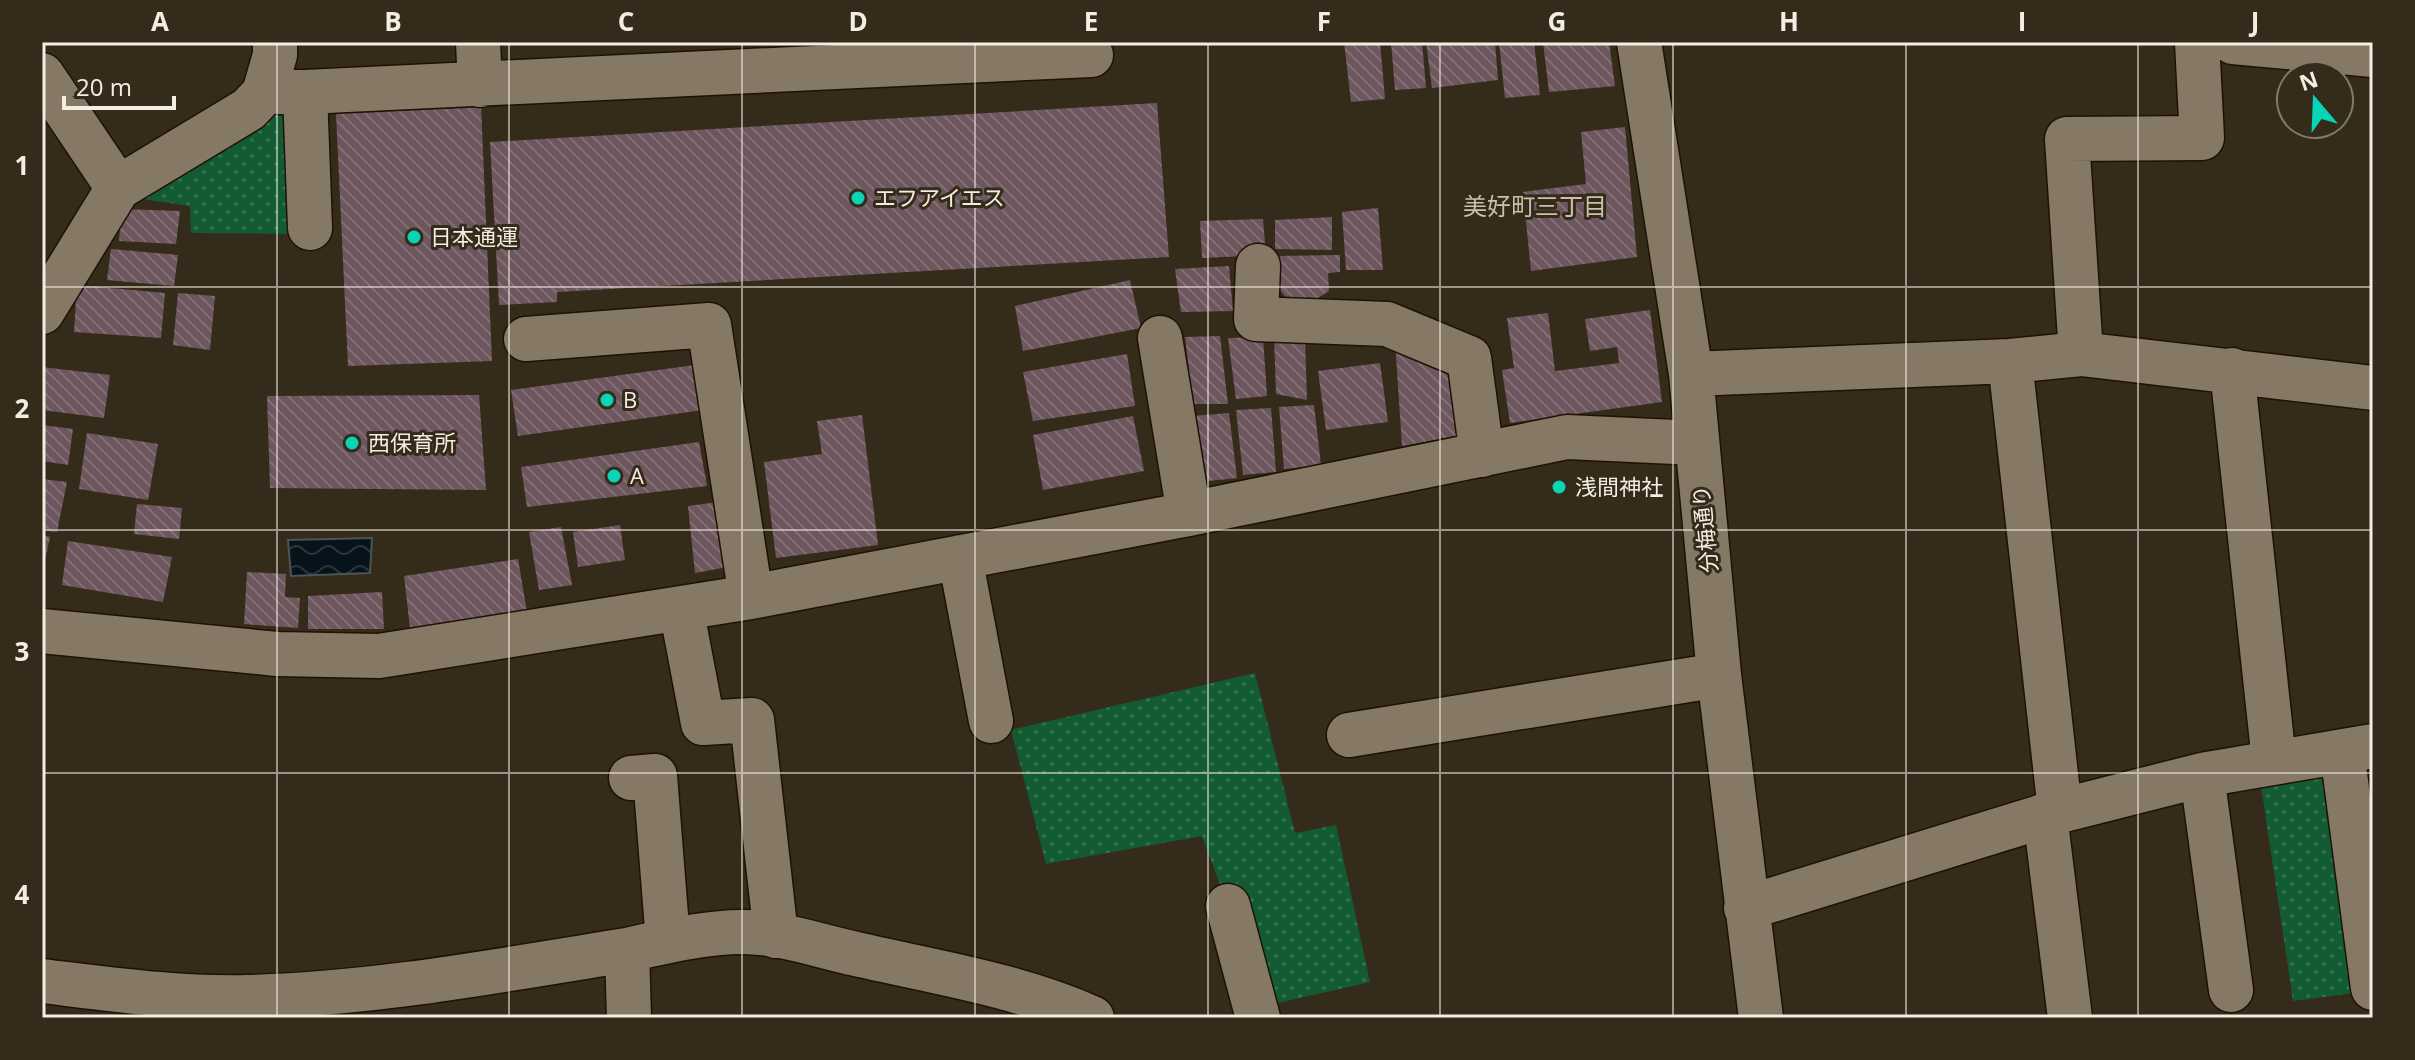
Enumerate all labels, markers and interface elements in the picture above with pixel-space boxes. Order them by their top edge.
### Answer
text: A [151,3,169,39]
text: B [384,3,402,39]
text: C [618,3,634,39]
text: D [848,3,868,39]
text: E [1084,3,1098,39]
text: F [1317,3,1331,39]
text: G [1548,3,1566,39]
text: H [1779,3,1799,39]
text: I [2018,3,2026,39]
text: J [2249,3,2259,39]
scale bar [64,60,174,110]
north arrow [2275,60,2355,140]
text: N [2295,63,2322,97]
text: 20 m [76,70,132,103]
text: 1 [15,147,29,183]
place label: エフアイエス [874,182,1005,212]
marker: エフアイエス [849,189,867,207]
district label: 美好町三丁目 [1463,189,1607,222]
place label: 日本通運 [430,221,518,251]
marker: 日本通運 [405,228,423,246]
place label: B [623,384,637,414]
text: 2 [15,390,30,426]
marker: B [598,391,616,409]
place label: 西保育所 [368,427,456,457]
marker: 西保育所 [343,434,361,452]
place label: A [630,460,644,490]
marker: A [605,467,623,485]
place label: 浅間神社 [1575,471,1663,501]
marker: 浅間神社 [1550,478,1568,496]
street label: 分梅通り [1684,484,1724,574]
text: 3 [15,633,29,669]
text: 4 [15,876,30,912]

